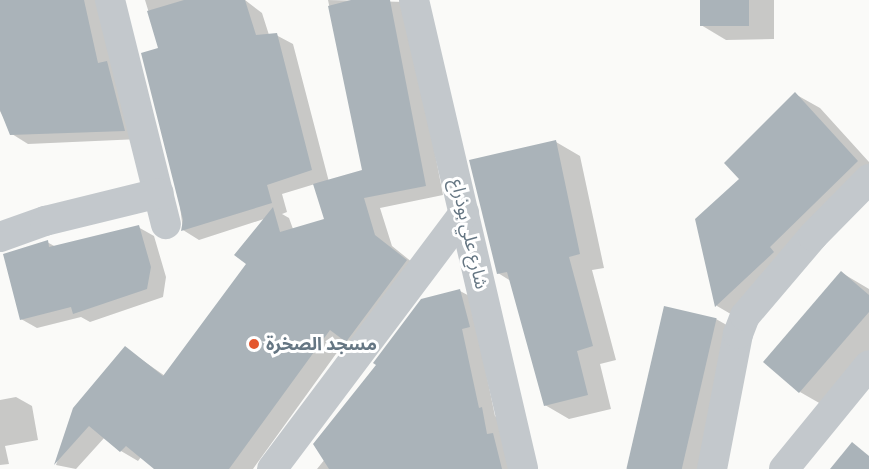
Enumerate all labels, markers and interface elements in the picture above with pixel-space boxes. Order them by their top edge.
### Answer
street label: شارع علي بوذراع [446,177,492,291]
place label: مسجد الصخرة [266,333,377,355]
marker: مسجد الصخرة [247,337,261,351]

